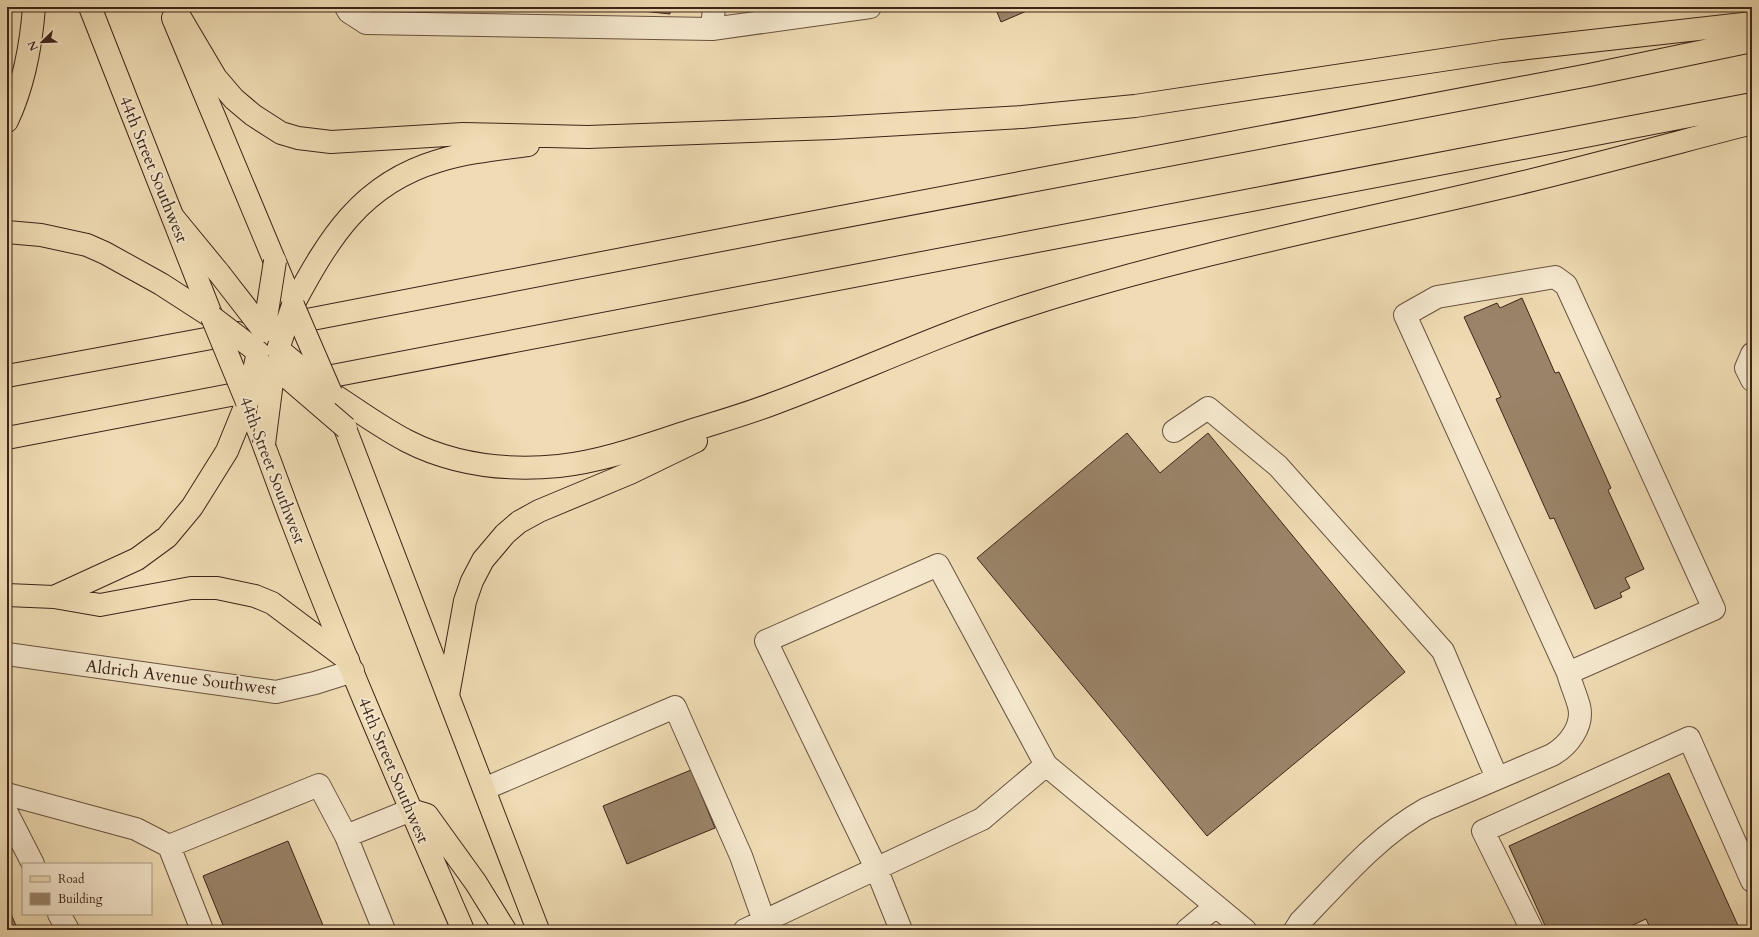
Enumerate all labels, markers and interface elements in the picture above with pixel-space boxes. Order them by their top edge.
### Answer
north arrow [22,22,62,62]
text: N [24,38,42,53]
street label: 44th Street Southwest [114,92,194,247]
street label: 44th Street Southwest [234,393,311,548]
street label: Aldrich Avenue Southwest [84,654,278,701]
street label: 44th Street Southwest [352,694,435,847]
legend [22,863,152,915]
text: Road [58,871,85,887]
text: Building [58,891,103,907]

